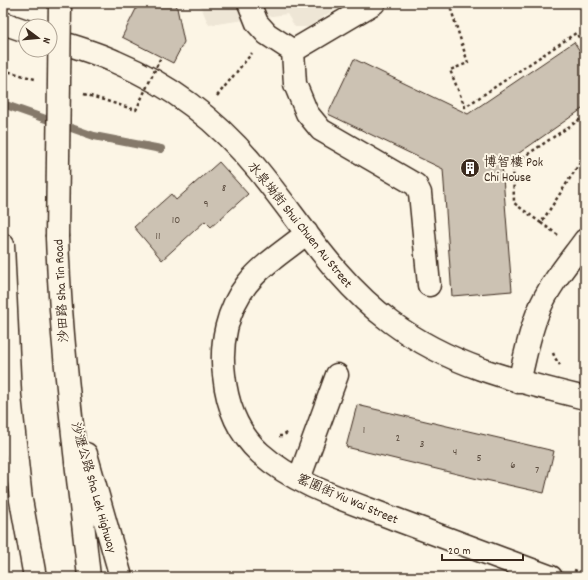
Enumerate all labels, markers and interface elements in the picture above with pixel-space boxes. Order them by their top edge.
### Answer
north arrow [18,18,58,58]
text: N [37,35,54,46]
place label: 博智樓 Pok Chi House [484,154,543,188]
building icon: 博智樓 Pok Chi House [459,157,481,179]
street label: 水泉坳街 Shui Chuen Au Street [242,158,356,293]
house number: 8 [222,181,226,197]
house number: 9 [203,197,209,213]
house number: 10 [172,213,180,229]
house number: 11 [156,229,160,245]
street label: 沙田路 Sha Tin Road [50,239,75,343]
street label: 沙瀝公路 Sha Lek Highway [65,420,121,556]
house number: 1 [363,423,365,439]
house number: 2 [396,431,401,447]
house number: 3 [420,437,425,453]
house number: 4 [453,445,457,461]
house number: 5 [476,451,482,467]
house number: 6 [510,458,516,474]
house number: 7 [535,463,539,479]
street label: 窰圍街 Yiu Wai Street [294,470,401,530]
scale bar [442,536,523,562]
text: 20 m [448,543,471,560]

